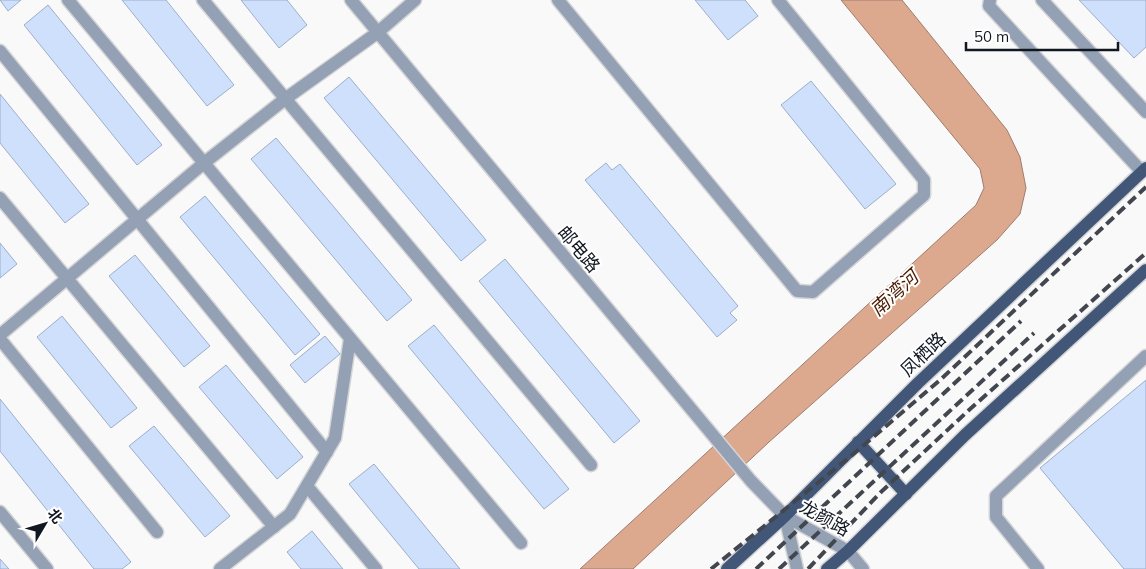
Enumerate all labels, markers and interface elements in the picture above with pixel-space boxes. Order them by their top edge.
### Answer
scale bar [966,20,1118,52]
text: 50 m [974,27,1009,46]
street label: 邮电路 [553,221,605,277]
water label: 南湾河 [865,262,926,321]
street label: 凤栖路 [896,327,950,381]
street label: 龙颜路 [796,495,854,541]
north arrow [20,499,70,549]
text: 北 [44,505,67,527]

